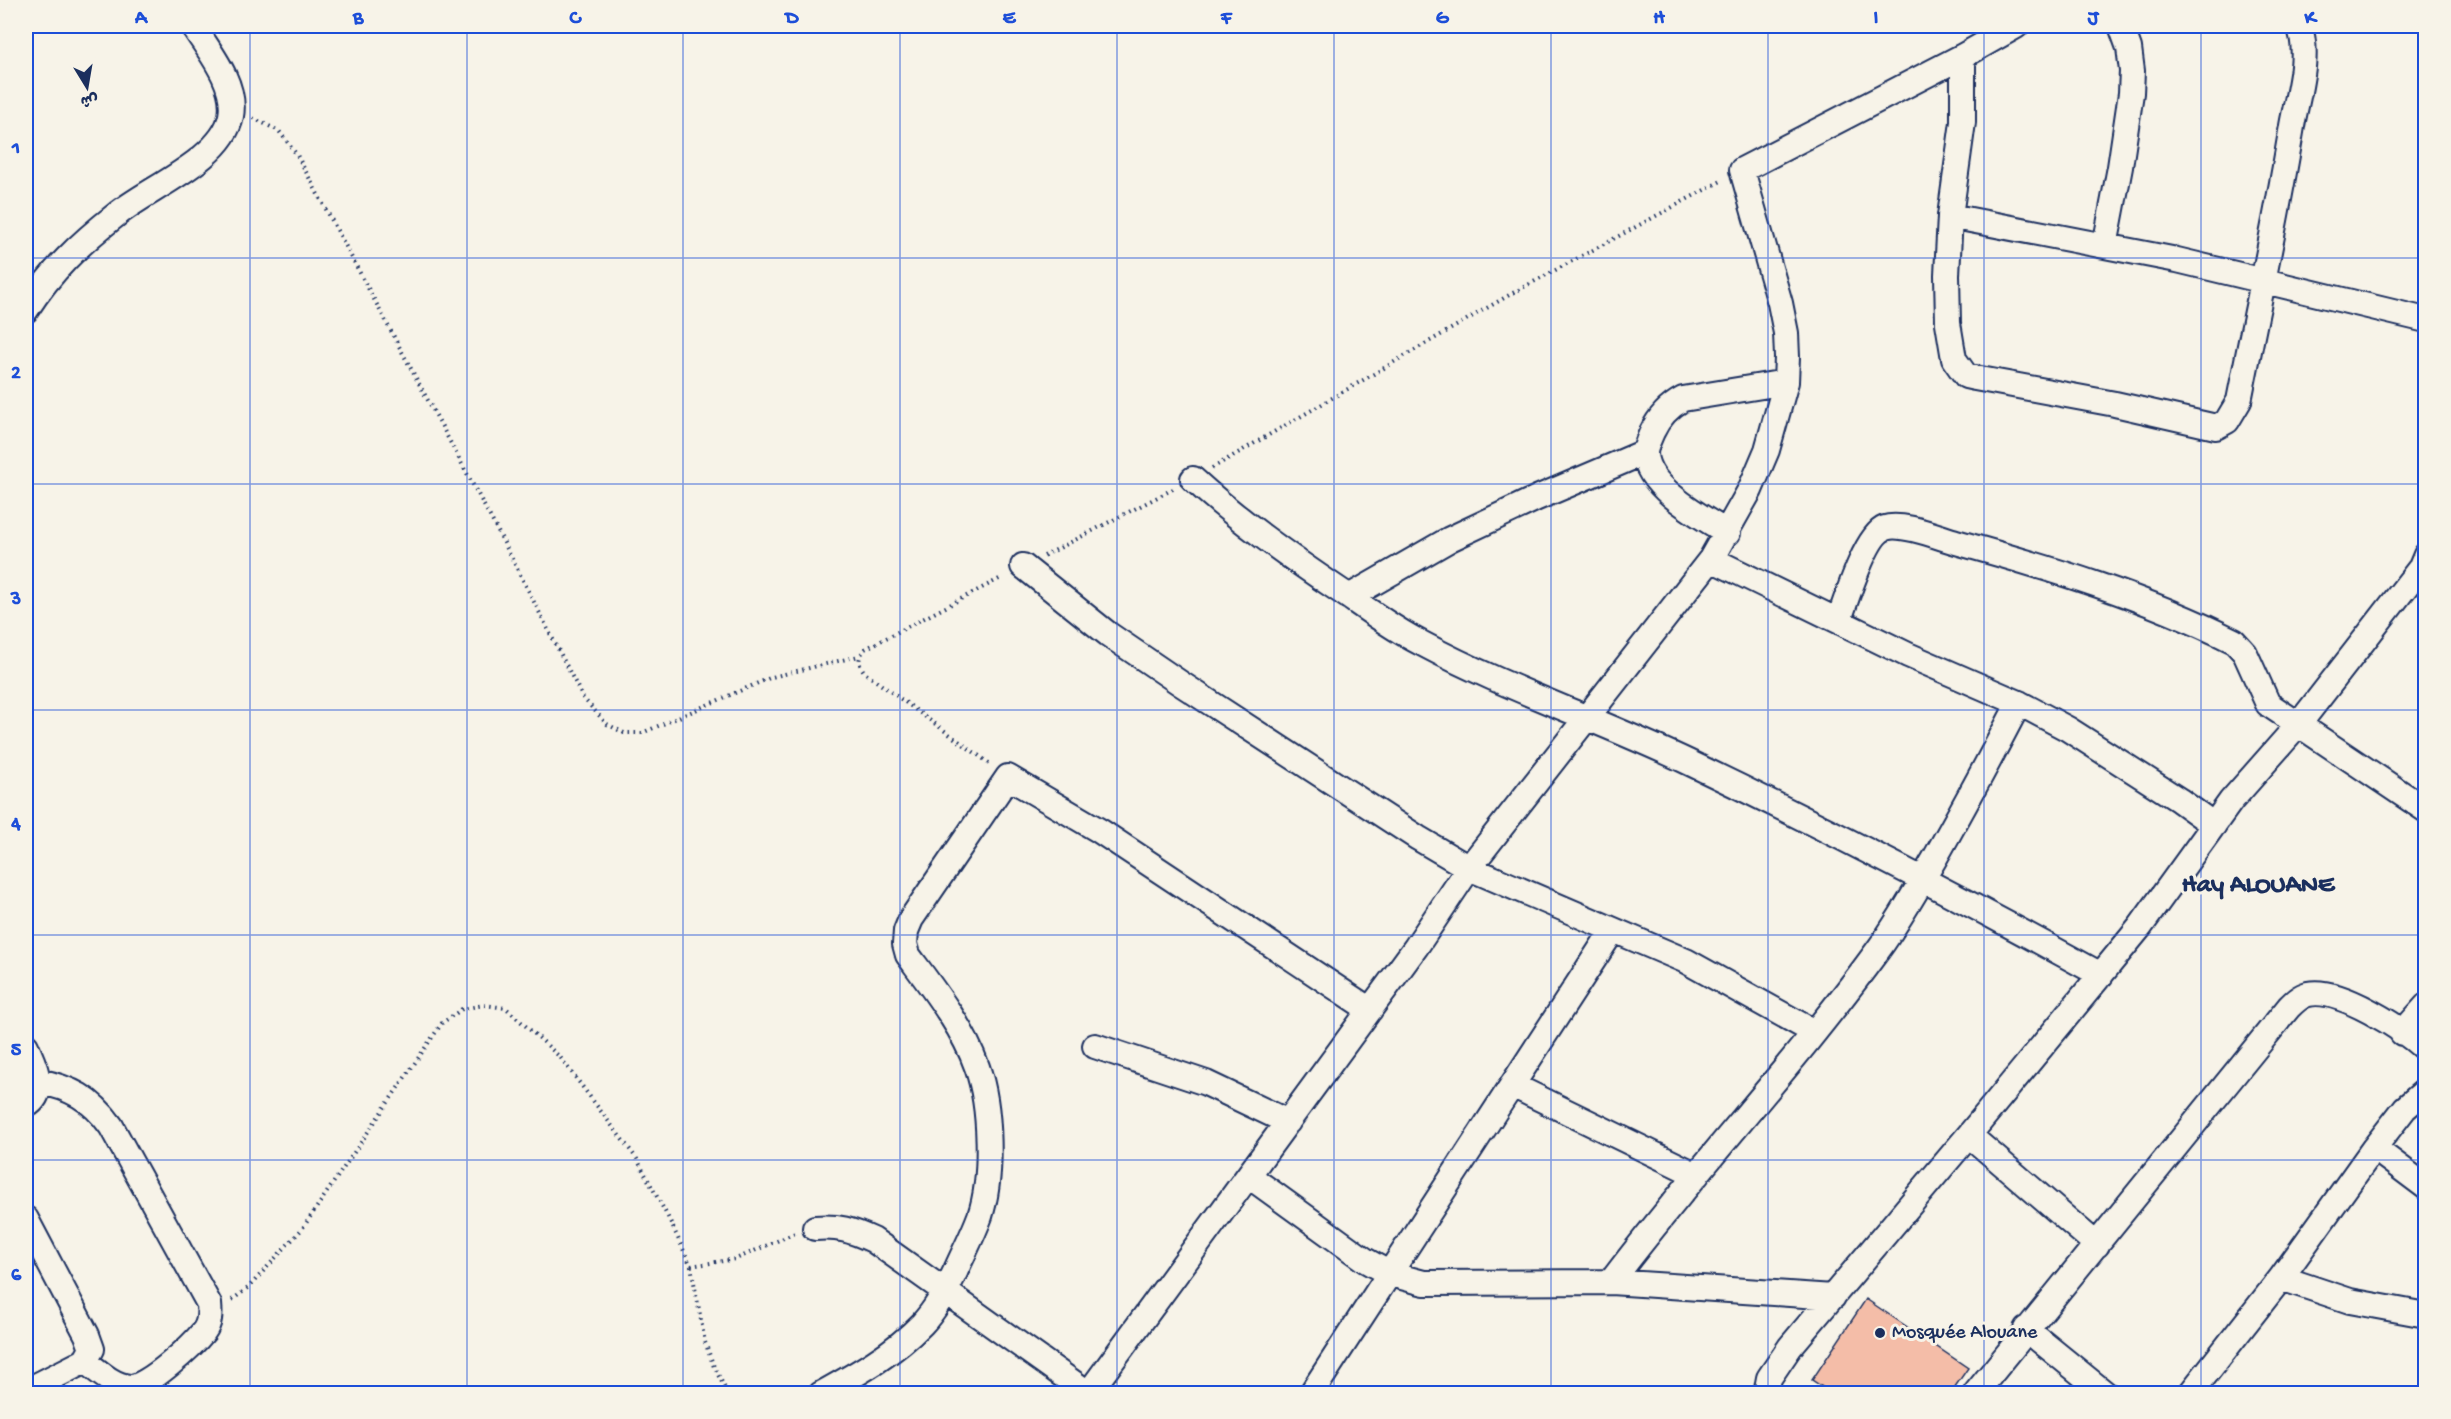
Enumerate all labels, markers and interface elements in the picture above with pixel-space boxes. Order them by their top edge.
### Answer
text: A [134,8,149,31]
text: B [352,8,364,31]
text: C [569,8,583,31]
text: D [783,8,799,31]
text: E [1003,8,1017,31]
text: F [1220,8,1233,31]
text: G [1436,8,1450,31]
text: H [1653,8,1665,31]
text: I [1874,8,1879,31]
text: J [2087,8,2100,31]
text: K [2303,8,2318,31]
north arrow [57,57,117,117]
text: ش [79,87,100,109]
text: 1 [11,138,20,161]
text: 2 [11,363,21,386]
text: 3 [10,589,21,612]
text: 4 [10,814,21,837]
district label: Hay ALOUANE [2182,871,2336,902]
text: 5 [11,1040,22,1063]
text: 6 [11,1265,22,1288]
place label: Mosquée Alouane [1892,1322,2038,1345]
marker: Mosquée Alouane [1873,1326,1887,1340]

